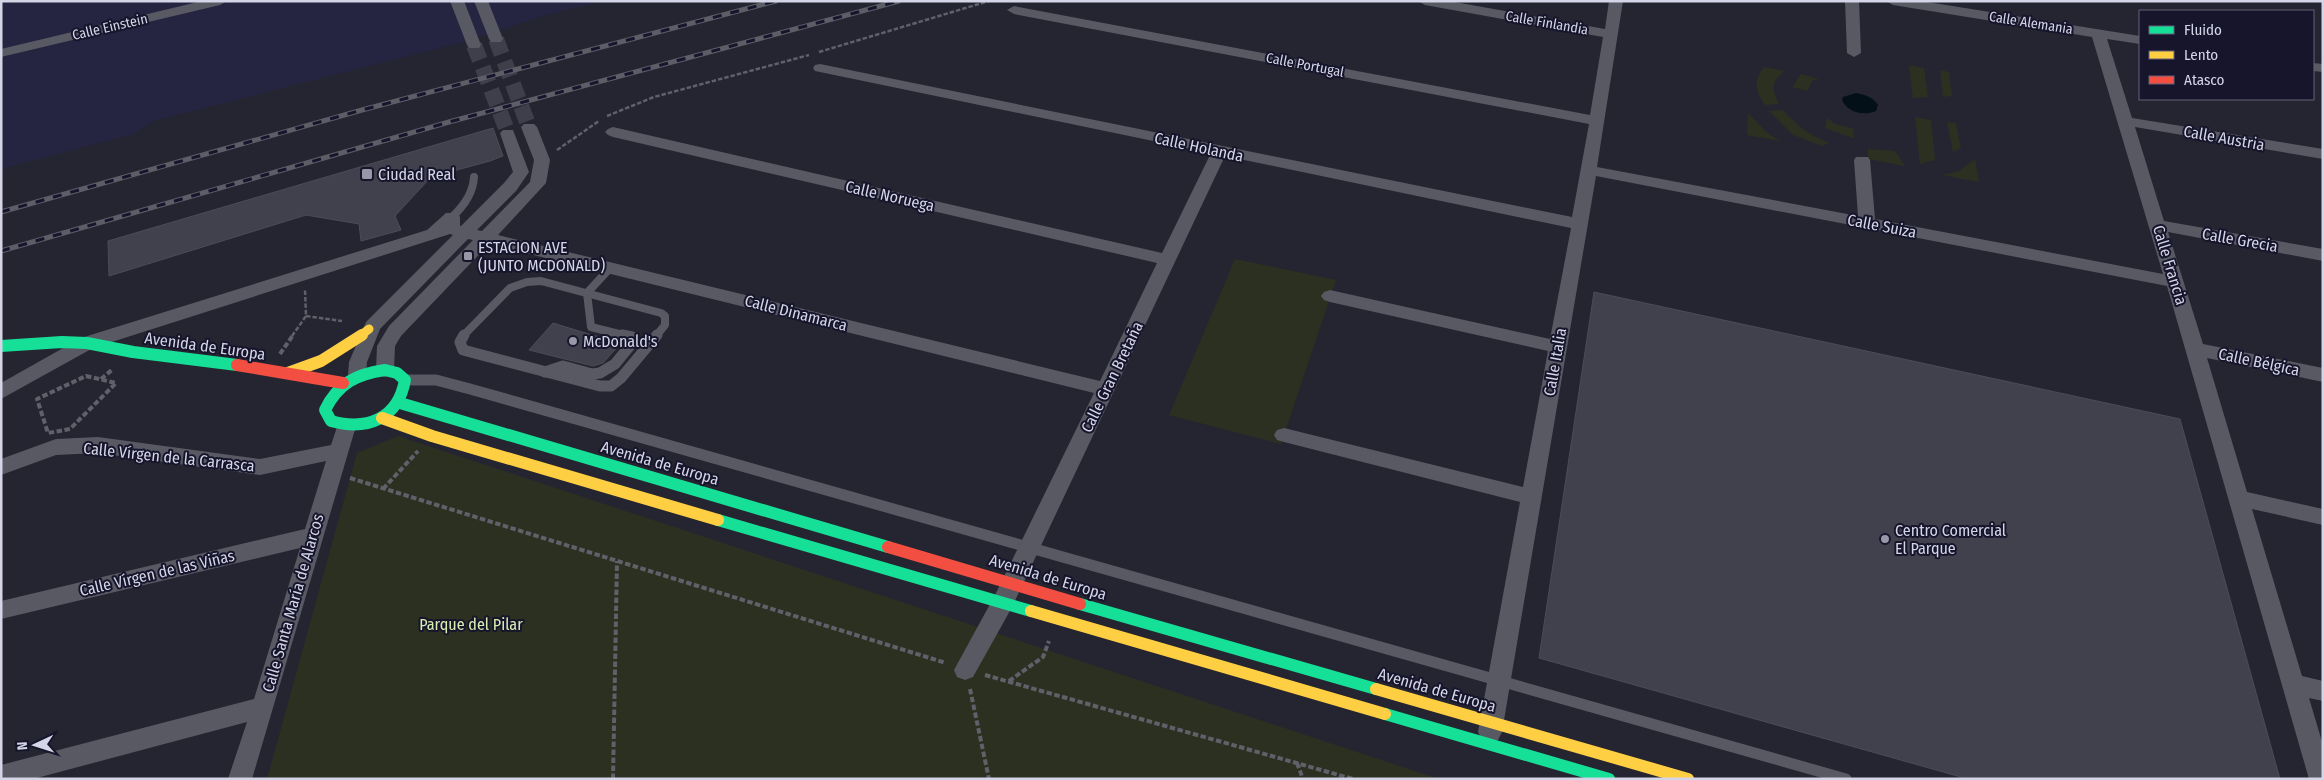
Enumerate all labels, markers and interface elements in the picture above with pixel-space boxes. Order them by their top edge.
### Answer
street label: Calle Finlandia [1504,7,1590,39]
street label: Calle Alemania [1988,8,2074,38]
street label: Calle Einstein [71,10,149,44]
legend [2139,10,2314,100]
text: Fluido [2184,21,2222,39]
text: Lento [2184,46,2218,64]
street label: Calle Portugal [1265,49,1346,81]
text: Atasco [2184,71,2224,89]
street label: Calle Austria [2182,122,2266,155]
street label: Calle Holanda [1153,128,1245,166]
place label: Ciudad Real [378,165,455,184]
marker: Ciudad Real [360,167,374,181]
street label: Calle Noruega [844,177,936,215]
street label: Calle Suiza [1846,210,1918,242]
street label: Calle Francia [2149,223,2191,307]
street label: Calle Grecia [2201,224,2280,256]
place label: ESTACION AVE (JUNTO MCDONALD) [478,238,605,275]
marker: ESTACION AVE (JUNTO MCDONALD) [462,250,474,262]
street label: Calle Dinamarca [743,291,849,335]
street label: Calle Gran Bretaña [1077,318,1147,436]
street label: Calle Italia [1540,326,1570,398]
street label: Avenida de Europa [143,328,267,364]
place label: McDonald's [583,332,658,351]
marker: McDonald's [567,335,579,347]
street label: Calle Bélgica [2217,344,2302,380]
street label: Avenida de Europa [599,437,721,489]
street label: Calle Vírgen de la Carrasca [82,439,256,475]
street label: Calle Santa María de Alarcos [258,511,328,694]
place label: Centro Comercial El Parque [1895,521,2006,558]
marker: Centro Comercial El Parque [1879,533,1891,545]
street label: Calle Vírgen de las Viñas [78,546,237,600]
street label: Avenida de Europa [987,550,1109,604]
park label: Parque del Pilar [419,615,523,634]
street label: Avenida de Europa [1376,664,1498,716]
north arrow [10,720,60,770]
text: N [14,741,31,751]

